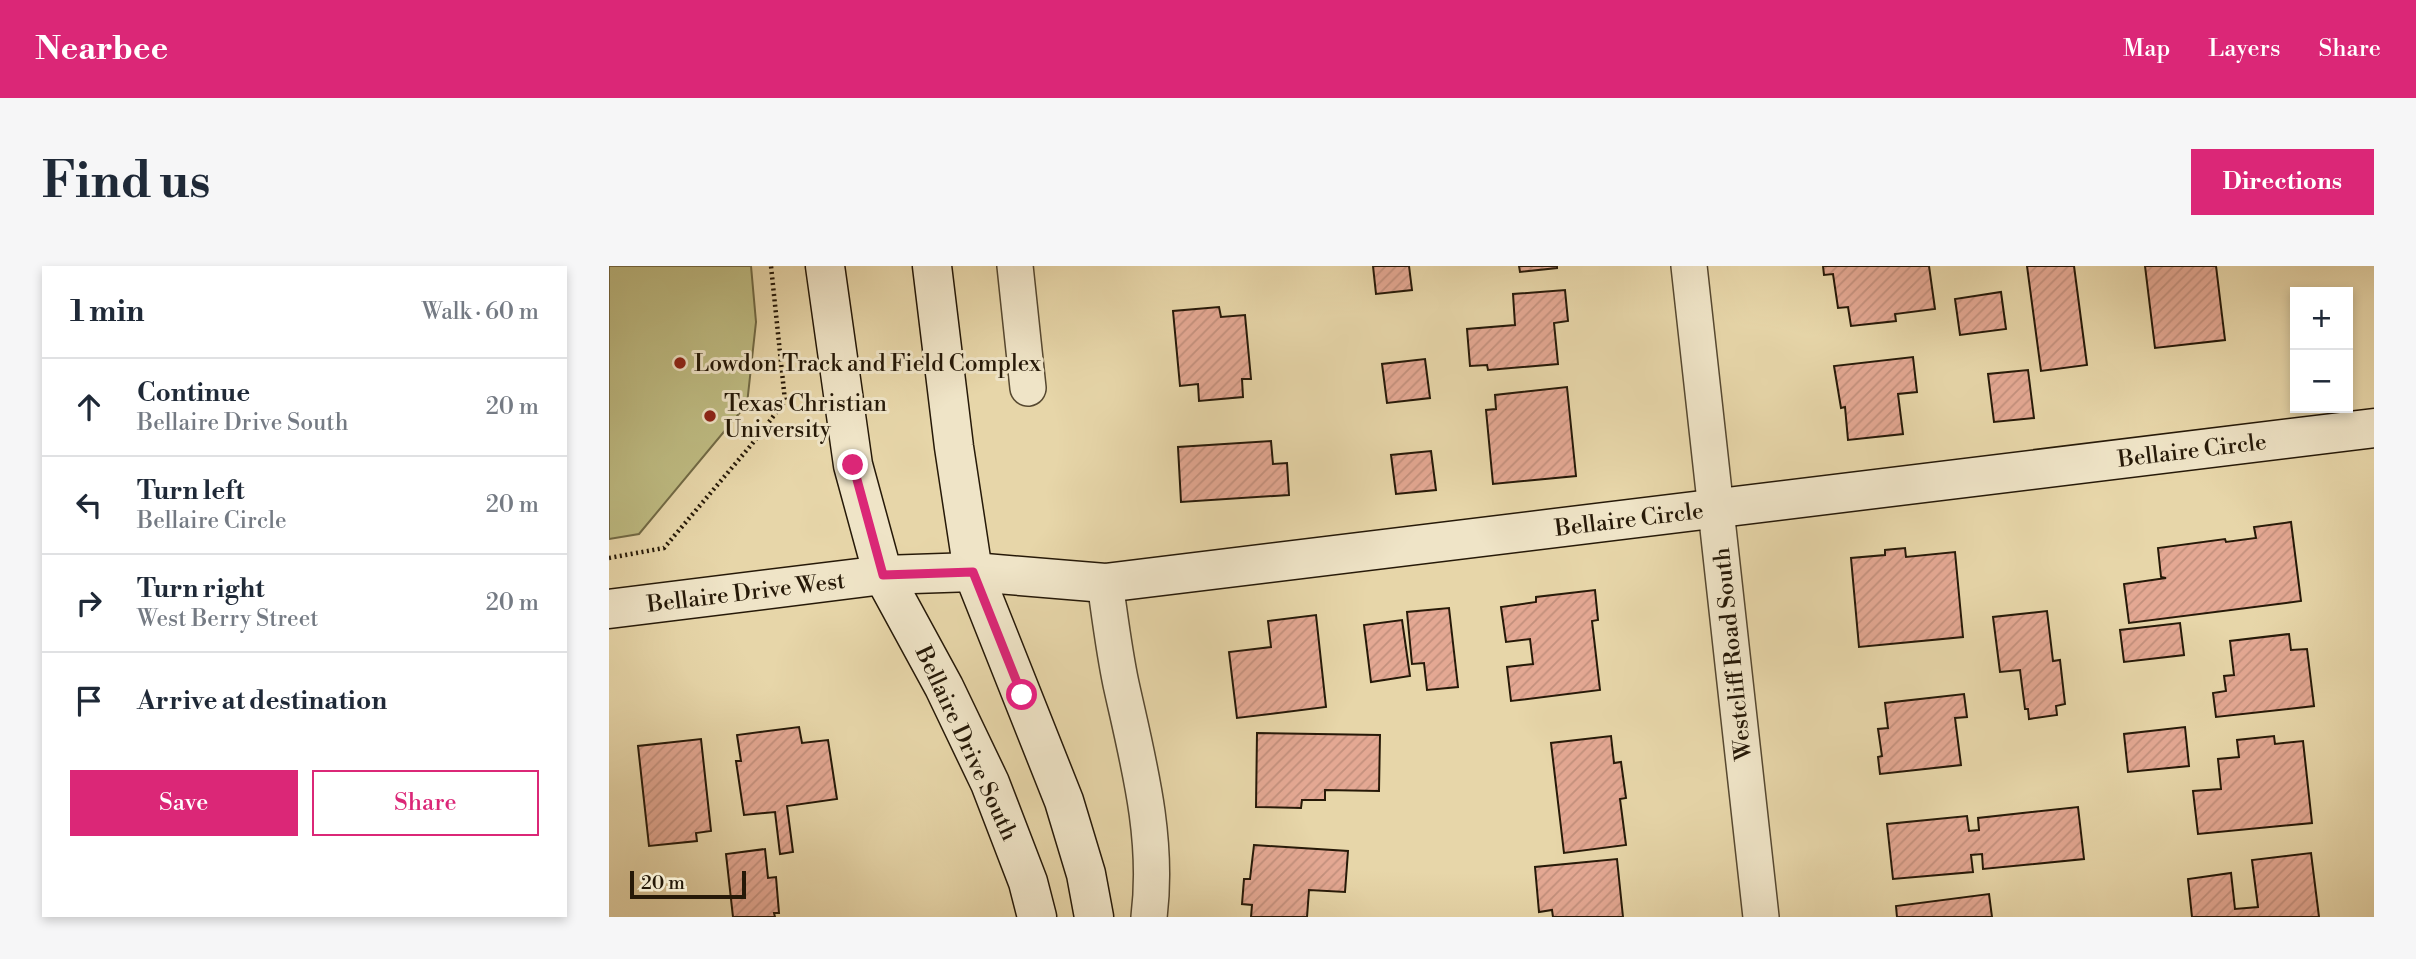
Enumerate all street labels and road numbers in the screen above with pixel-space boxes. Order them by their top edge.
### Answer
street label: Bellaire Circle [2115,428,2268,474]
street label: Bellaire Circle [1552,497,1705,543]
street label: Westcliff Road South [1708,546,1758,763]
street label: Bellaire Drive West [644,567,847,619]
street label: Bellaire Drive South [908,641,1024,845]

